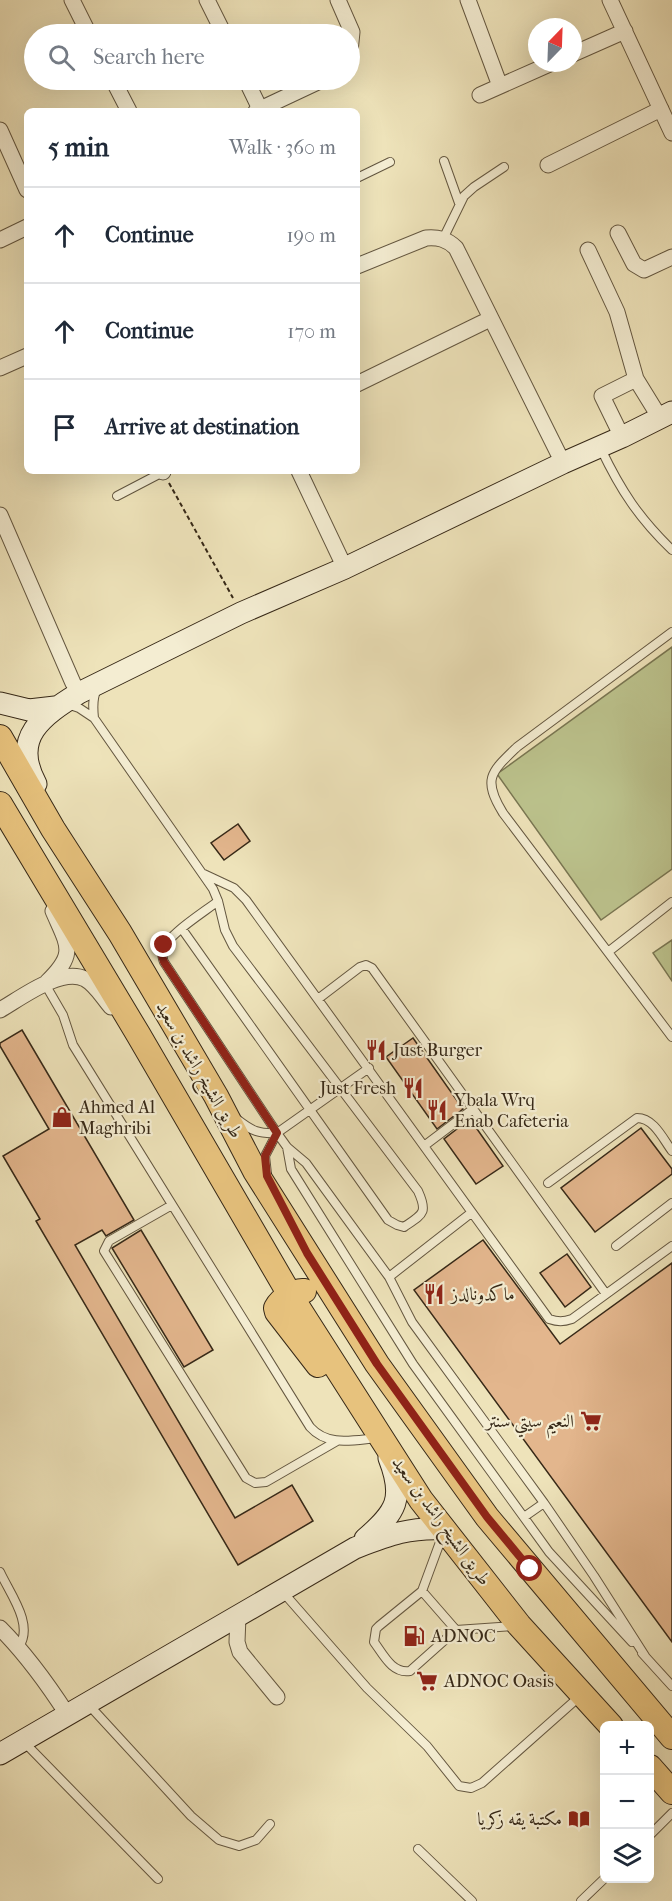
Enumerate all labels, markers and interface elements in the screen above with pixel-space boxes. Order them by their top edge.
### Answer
north arrow [528,18,582,72]
search box [24,24,360,90]
icon: search [45,41,78,74]
text: Search here [93,44,205,70]
text: 5 min [48,132,109,163]
text: Walk · 360 m [229,136,336,159]
icon: ahead [48,219,81,252]
text: Continue [105,222,194,248]
text: 190 m [286,224,336,247]
icon: ahead [48,315,81,348]
text: Continue [105,318,194,344]
text: 170 m [287,320,336,343]
icon: arrive [48,411,81,444]
text: Arrive at destination [105,414,299,440]
route end [150,931,176,957]
street label: طريق الشيخ راشد بن سعيد [147,998,247,1145]
restaurant icon: Just Burger [364,1038,388,1062]
place label: Just Burger [391,1040,483,1061]
restaurant icon: Just Fresh [401,1076,425,1100]
place label: Just Fresh [318,1078,396,1099]
place label: Ybala Wrq Enab Cafeteria [453,1090,569,1132]
place label: Ahmed Al Maghribi [78,1097,155,1139]
restaurant icon: Ybala Wrq Enab Cafeteria [425,1098,449,1122]
shop icon: Ahmed Al Maghribi [50,1105,74,1129]
restaurant icon: ماكدونالدز [422,1282,446,1306]
place label: ماكدونالدز [449,1283,515,1305]
supermarket icon: النعيم سيتي سنتر [579,1409,603,1433]
place label: النعيم سيتي سنتر [484,1411,574,1439]
street label: طريق الشيخ راشد بن سعيد [383,1452,495,1593]
route start [516,1555,542,1581]
fuel station icon: ADNOC [402,1624,426,1648]
place label: ADNOC [430,1626,496,1647]
supermarket icon: ADNOC Oasis [415,1669,439,1693]
place label: ADNOC Oasis [443,1671,554,1692]
map controls [600,1721,654,1883]
button: + [600,1721,654,1775]
button: − [600,1775,654,1829]
library icon: مكتبة يقه زكريا [567,1807,591,1831]
place label: مكتبة يقه زكريا [477,1809,562,1830]
button: layers [600,1829,654,1883]

